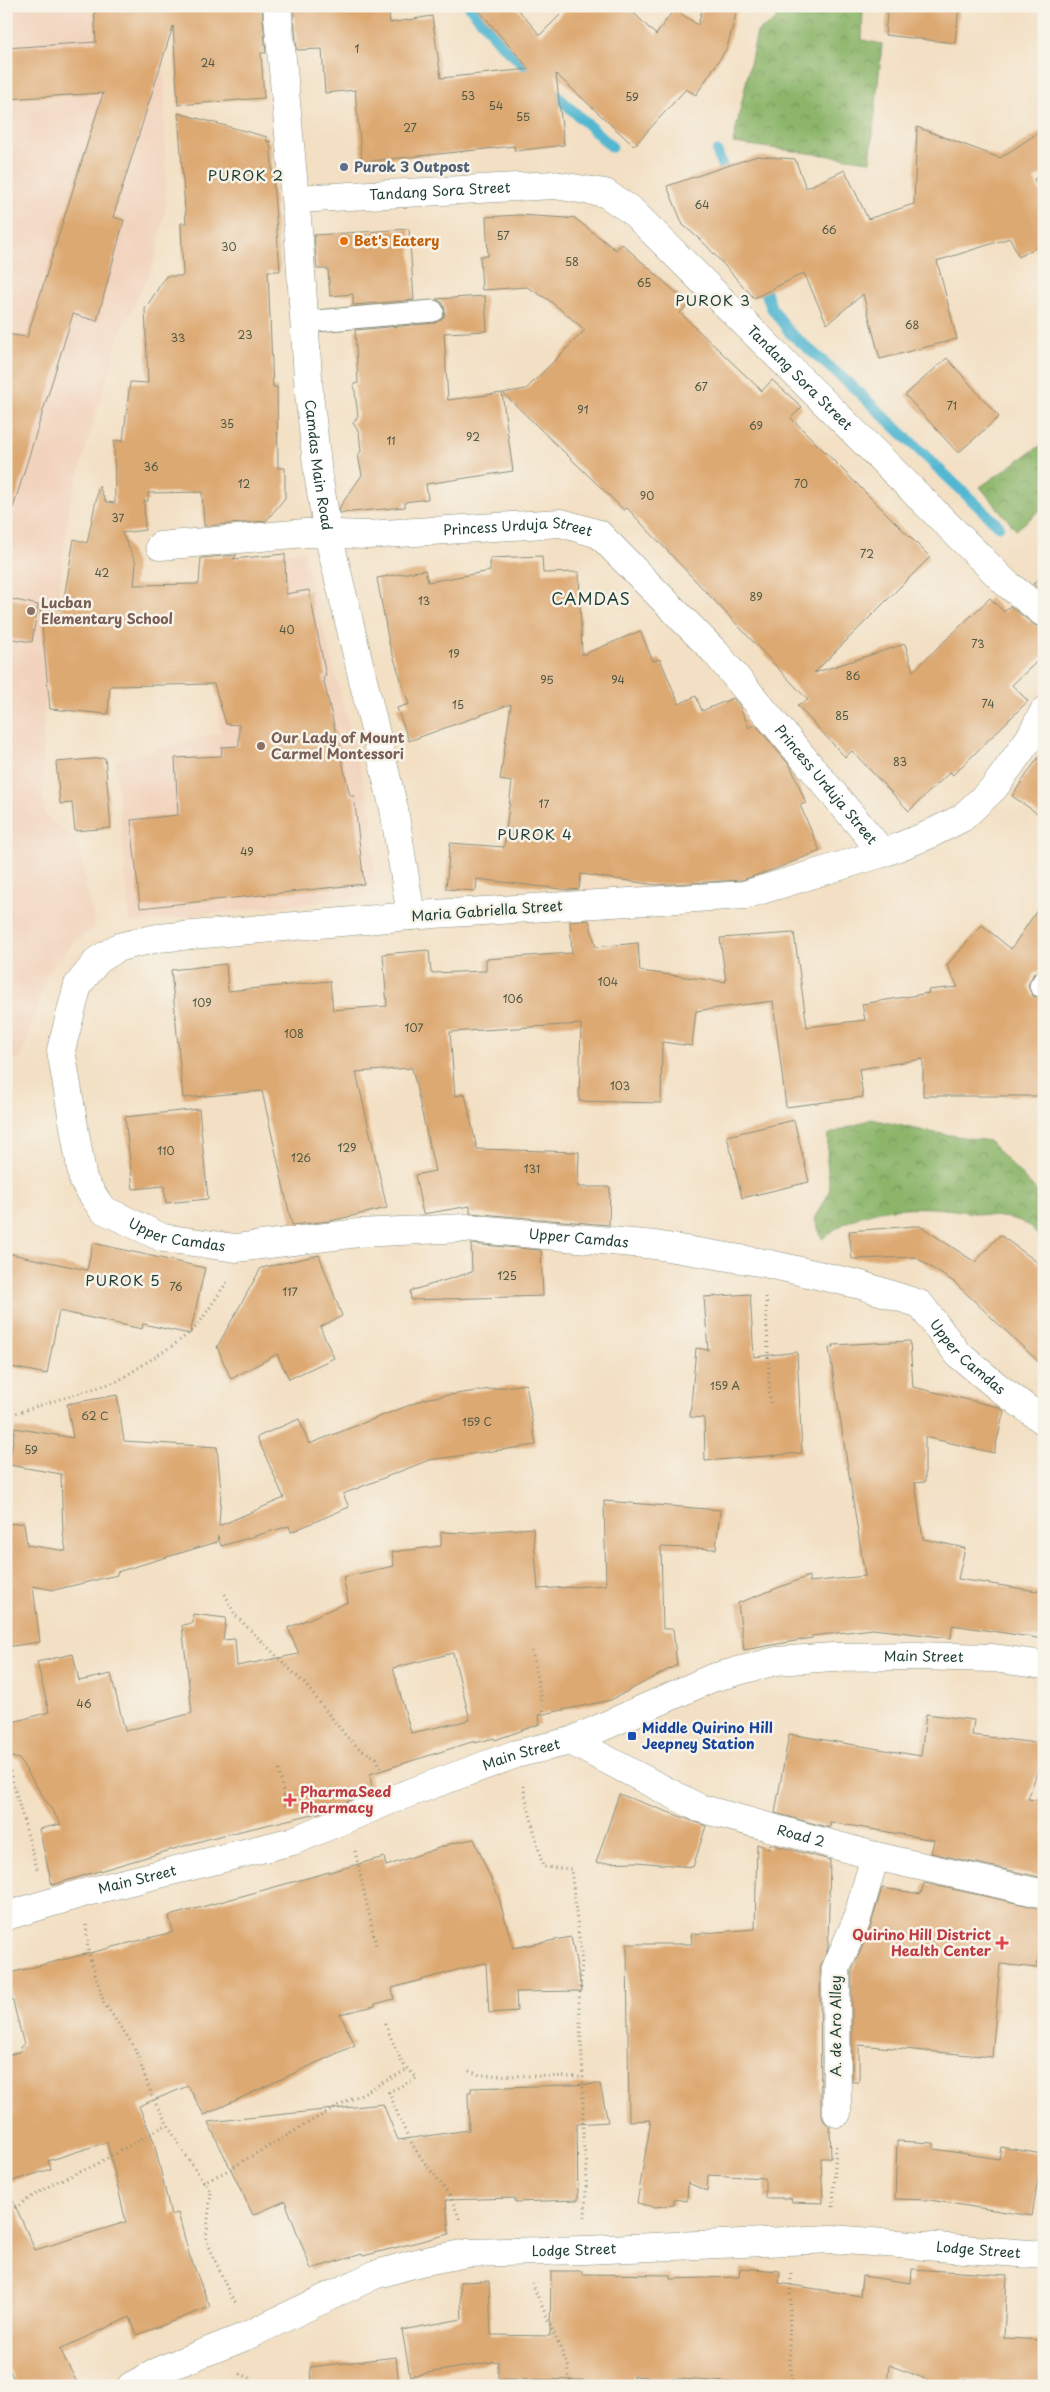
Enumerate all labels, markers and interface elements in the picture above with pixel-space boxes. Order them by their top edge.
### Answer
house number: 1 [355,40,360,57]
house number: 24 [201,54,215,71]
house number: 53 [461,87,475,104]
house number: 59 [625,88,639,105]
house number: 54 [489,97,503,114]
house number: 55 [516,108,530,125]
house number: 27 [403,119,417,136]
place label: Purok 3 Outpost [354,156,470,177]
marker: Purok 3 Outpost [338,161,350,173]
district label: PUROK 2 [208,163,284,186]
street label: Tandang Sora Street [369,176,511,205]
house number: 64 [695,196,709,213]
house number: 66 [821,221,837,238]
house number: 57 [496,227,510,244]
place label: Bet's Eatery [354,230,439,251]
marker: Bet's Eatery [338,235,350,247]
house number: 30 [221,238,237,255]
house number: 58 [565,253,579,270]
house number: 65 [637,274,651,291]
district label: PUROK 3 [675,288,751,311]
house number: 68 [905,316,919,333]
street label: Tandang Sora Street [743,320,858,435]
house number: 23 [238,326,252,343]
house number: 33 [171,329,185,346]
house number: 67 [694,378,708,395]
house number: 71 [947,397,957,414]
street label: Camdas Main Road [300,399,338,532]
house number: 91 [577,401,589,418]
house number: 35 [220,415,234,432]
house number: 69 [749,417,763,434]
house number: 92 [466,428,480,445]
house number: 11 [386,432,396,449]
house number: 36 [144,458,159,475]
house number: 12 [238,475,251,492]
house number: 70 [794,475,808,492]
house number: 90 [640,487,654,504]
house number: 37 [112,509,125,526]
street label: Princess Urduja Street [443,512,595,542]
house number: 72 [860,545,874,562]
house number: 42 [95,564,110,581]
district label: CAMDAS [551,586,631,610]
house number: 89 [749,588,763,605]
place label: Lucban Elementary School [41,592,173,629]
house number: 13 [418,592,430,609]
marker: Lucban Elementary School [25,605,37,617]
house number: 40 [279,621,295,638]
house number: 73 [971,635,985,652]
house number: 19 [448,645,460,662]
house number: 86 [846,667,860,684]
house number: 95 [540,671,554,688]
house number: 94 [611,671,625,688]
house number: 74 [981,695,995,712]
house number: 15 [452,696,464,713]
house number: 85 [835,707,849,724]
street label: Princess Urduja Street [770,720,883,849]
place label: Our Lady of Mount Carmel Montessori [271,727,405,764]
marker: Our Lady of Mount Carmel Montessori [255,740,267,752]
house number: 83 [893,753,907,770]
house number: 17 [539,795,550,812]
district label: PUROK 4 [497,822,573,845]
house number: 49 [240,843,254,860]
street label: Maria Gabriella Street [411,895,564,926]
house number: 104 [598,973,618,990]
house number: 106 [503,990,524,1007]
house number: 109 [192,994,212,1011]
house number: 107 [405,1019,423,1036]
house number: 108 [284,1025,304,1042]
house number: 103 [610,1077,630,1094]
house number: 129 [338,1139,356,1156]
house number: 110 [157,1142,175,1159]
house number: 126 [291,1149,311,1166]
house number: 131 [524,1160,540,1177]
street label: Upper Camdas [125,1212,227,1256]
street label: Upper Camdas [528,1223,629,1253]
house number: 125 [497,1267,517,1284]
district label: PUROK 5 [85,1268,161,1291]
house number: 76 [169,1278,183,1295]
house number: 117 [282,1283,298,1300]
street label: Upper Camdas [925,1314,1010,1399]
house number: 159 A [710,1377,741,1394]
house number: 62 C [82,1407,108,1424]
house number: 159 C [462,1413,492,1430]
house number: 59 [24,1441,38,1458]
street label: Main Street [883,1645,964,1667]
house number: 46 [77,1695,92,1712]
place label: Middle Quirino Hill Jeepney Station [642,1717,773,1754]
marker: Middle Quirino Hill Jeepney Station [626,1730,638,1742]
street label: Main Street [479,1733,562,1775]
place label: PharmaSeed Pharmacy [300,1781,391,1818]
marker: PharmaSeed Pharmacy [284,1794,296,1806]
street label: Road 2 [775,1819,827,1852]
street label: Main Street [96,1859,178,1899]
place label: Quirino Hill District Health Center [852,1924,992,1961]
marker: Quirino Hill District Health Center [995,1936,1009,1950]
street label: A. de Aro Alley [825,1975,846,2077]
street label: Lodge Street [935,2236,1022,2263]
street label: Lodge Street [531,2238,617,2261]

